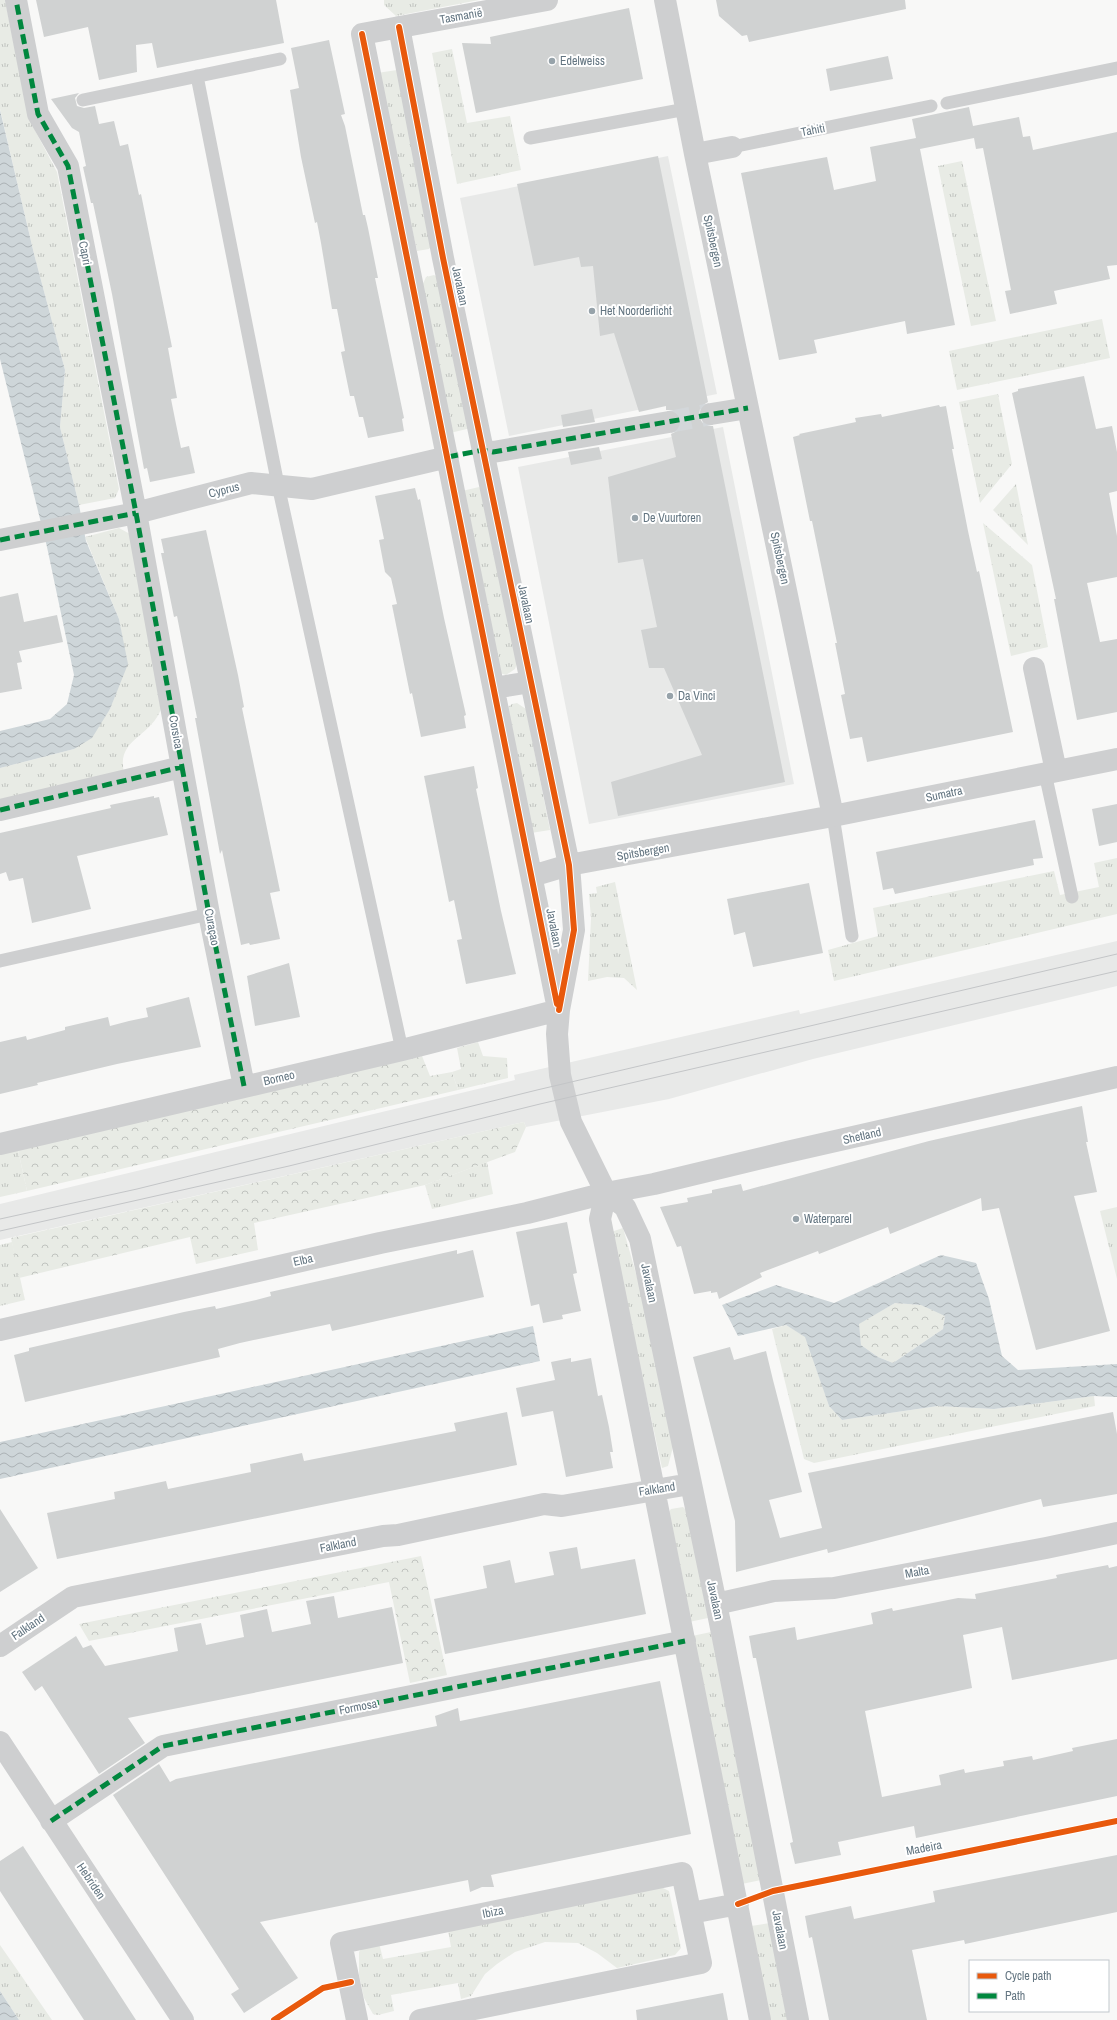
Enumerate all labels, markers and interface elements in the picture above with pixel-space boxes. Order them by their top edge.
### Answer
street label: Tasmanië [439,4,483,28]
place label: Edelweiss [560,53,605,69]
marker: Edelweiss [547,56,557,66]
street label: Tahiti [800,120,826,140]
street label: Spitsbergen [700,213,726,269]
street label: Capri [75,240,95,266]
street label: Javalaan [448,265,472,307]
place label: Het Noorderlicht [600,303,672,319]
marker: Het Noorderlicht [587,306,597,316]
street label: Cyprus [207,478,241,502]
place label: De Vuurtoren [643,510,701,526]
marker: De Vuurtoren [630,513,640,523]
street label: Spitsbergen [767,530,793,586]
street label: Javalaan [514,583,538,625]
place label: Da Vinci [678,688,716,704]
marker: Da Vinci [665,691,675,701]
street label: Corsica [165,714,187,751]
street label: Sumatra [924,782,964,806]
street label: Spitsbergen [615,840,671,864]
street label: Curaçao [201,907,223,947]
street label: Javalaan [542,907,566,949]
street label: Borneo [262,1067,296,1089]
street label: Shetland [841,1124,883,1148]
place label: Waterparel [804,1211,852,1227]
marker: Waterparel [791,1214,801,1224]
street label: Elba [292,1250,315,1270]
street label: Javalaan [637,1262,661,1304]
street label: Falkland [638,1478,676,1500]
street label: Falkland [318,1534,358,1556]
street label: Malta [904,1562,931,1582]
street label: Javalaan [703,1579,727,1621]
street label: Falkland [8,1610,48,1644]
street label: Formosa [338,1695,379,1719]
street label: Madeira [905,1837,944,1859]
street label: Hebriden [73,1860,109,1902]
street label: Ibiza [481,1902,506,1922]
street label: Javalaan [768,1909,792,1951]
legend [969,1960,1109,2012]
text: Cycle path [1005,1968,1052,1984]
text: Path [1005,1988,1025,2004]

